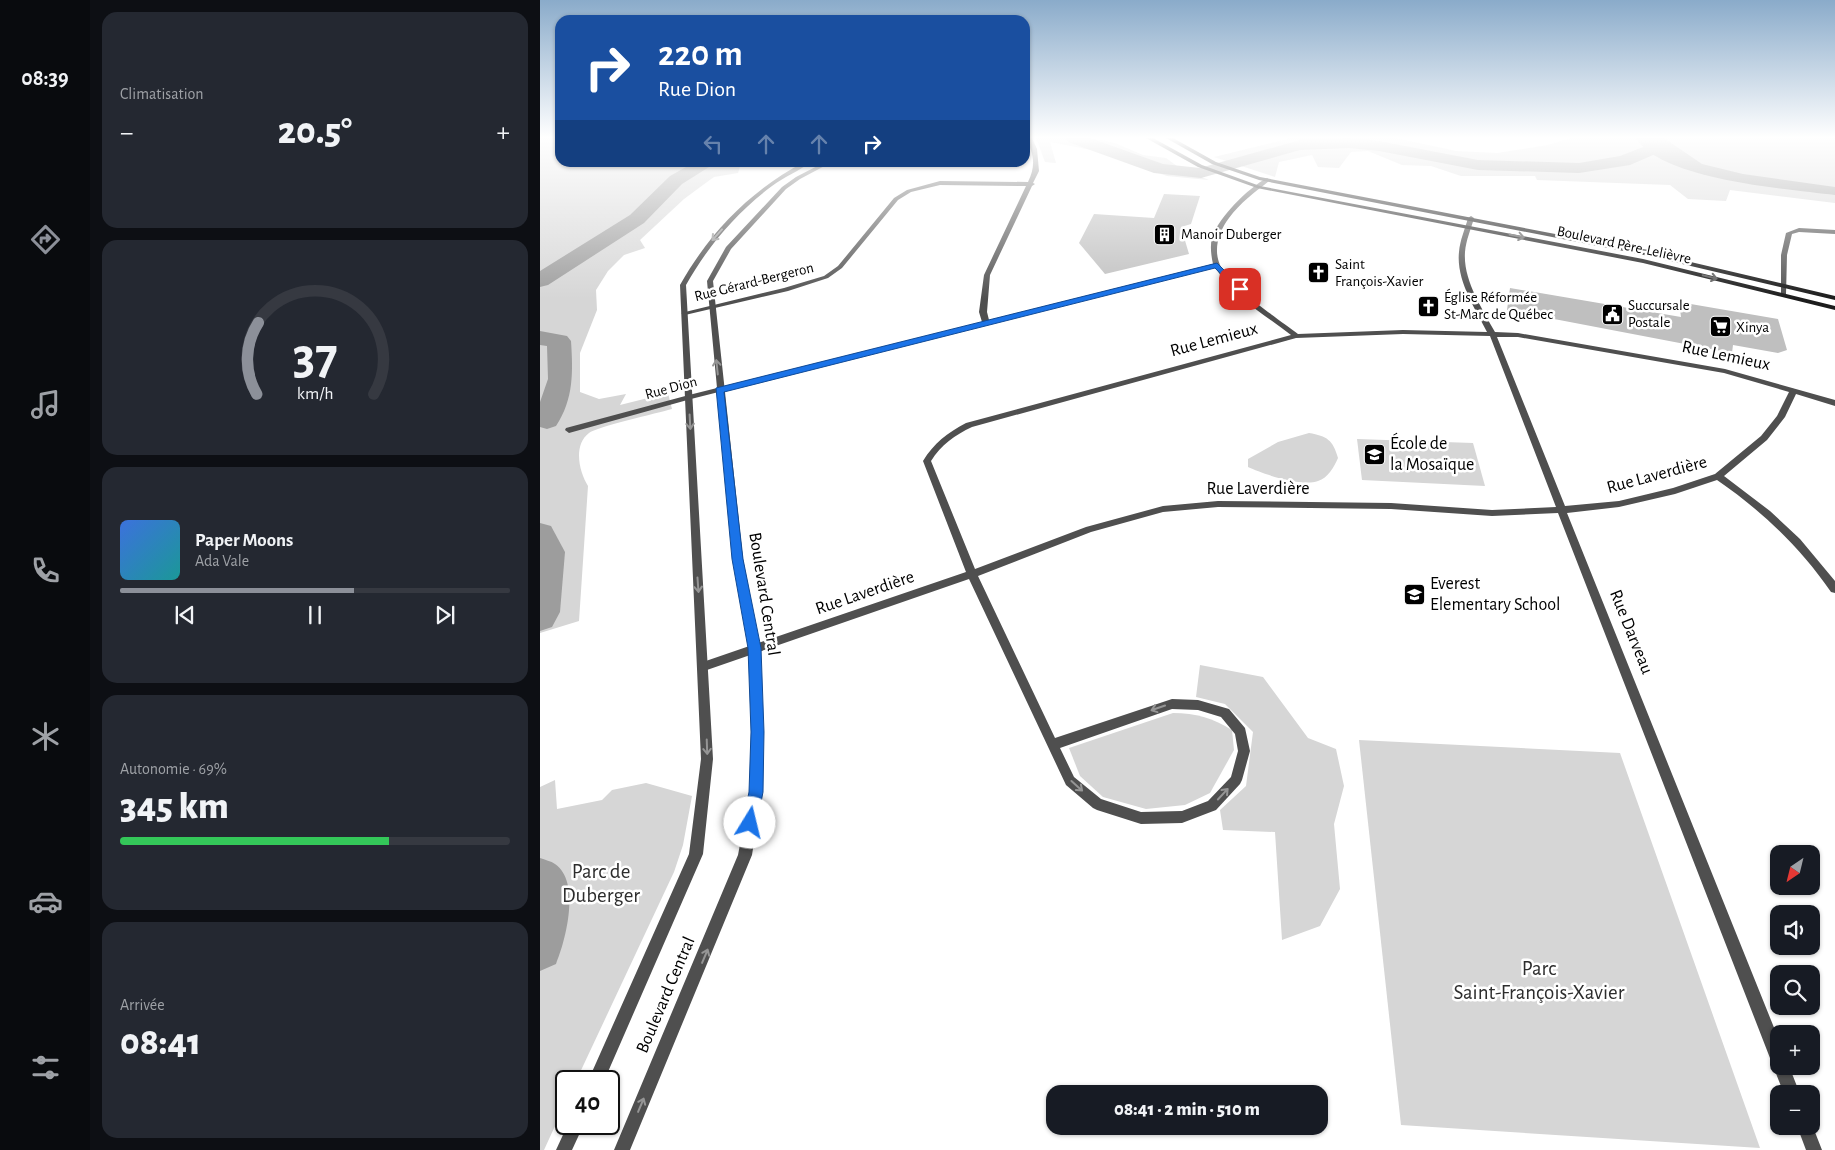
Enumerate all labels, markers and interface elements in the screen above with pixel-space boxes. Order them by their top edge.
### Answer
icon: right [575,35,640,100]
text: 220 m [658,37,743,72]
text: 08:39 [21,67,69,89]
text: Rue Dion [658,78,736,100]
text: Climatisation [120,86,204,102]
text: 20.5° [278,113,352,151]
text: − [120,119,133,147]
text: + [497,119,510,147]
icon: left [699,130,727,158]
icon: ahead [752,130,780,158]
icon: ahead [805,130,833,158]
icon: right [858,130,886,158]
icon: directions [28,222,63,257]
building icon: Manoir Duberger [1153,222,1177,246]
street label: Boulevard Père-Lelièvre [1556,223,1693,267]
place label: Manoir Duberger [1181,227,1282,242]
one-way arrow [711,229,723,242]
one-way arrow [1508,232,1524,241]
place label: Saint François-Xavier [1335,257,1424,289]
street label: Rue Gérard-Bergeron [693,260,815,304]
church icon: Saint François-Xavier [1307,261,1331,285]
pin [1219,268,1261,310]
one-way arrow [1701,273,1717,282]
icon: arrive [1226,275,1254,303]
place label: Église Réformée St-Marc de Québec [1444,288,1553,322]
church icon: Église Réformée St-Marc de Québec [1416,294,1440,318]
place label: Succursale Postale [1628,298,1690,330]
public building icon: Succursale Postale [1600,302,1624,326]
supermarket icon: Xinya [1708,315,1732,339]
street label: Rue Lemieux [1168,320,1260,360]
place label: Xinya [1736,320,1769,335]
text: 37 [293,331,337,383]
street label: Rue Lemieux [1680,338,1772,374]
one-way arrow [712,359,722,375]
street label: Rue Dion [643,374,699,402]
text: km/h [297,385,333,403]
icon: music [28,387,63,422]
one-way arrow [685,414,695,430]
place label: École de la Mosaïque [1390,432,1474,474]
school or university icon: École de la Mosaïque [1362,442,1386,466]
street label: Rue Laverdière [1605,453,1709,497]
street label: Rue Laverdière [1206,480,1310,498]
text: Paper Moons [195,531,293,550]
street label: Boulevard Central [745,531,783,657]
icon: phone [28,553,63,588]
text: Ada Vale [195,553,249,569]
street label: Rue Laverdière [813,568,917,618]
place label: Everest Elementary School [1430,575,1561,614]
one-way arrow [694,576,703,592]
school or university icon: Everest Elementary School [1402,582,1426,606]
street label: Rue Darveau [1606,587,1656,677]
icon: previous [171,601,199,629]
icon: pause [301,601,329,629]
icon: next [431,601,459,629]
one-way arrow [1150,704,1166,714]
icon: climate [28,719,63,754]
one-way arrow [702,738,712,755]
text: Autonomie · 69% [120,761,227,777]
one-way arrow [1070,780,1083,792]
text: 345 km [120,788,229,826]
one-way arrow [1217,788,1229,800]
position arrow [723,796,775,848]
north arrow [1770,845,1820,895]
map controls [1770,845,1820,1135]
park label: Parc de Duberger [562,861,640,906]
icon: car [28,884,63,919]
button: sound [1770,905,1820,955]
street label: Boulevard Central [633,934,699,1056]
one-way arrow [700,949,710,964]
park label: Parc Saint-François-Xavier [1453,958,1625,1003]
button: search [1770,965,1820,1015]
text: Arrivée [120,997,165,1013]
text: 08:41 [120,1024,201,1062]
button: + [1770,1025,1820,1075]
icon: filters [28,1050,63,1085]
speed limit sign: 40 [555,1070,620,1135]
button: − [1770,1085,1820,1135]
one-way arrow [637,1098,646,1113]
text: 08:41 · 2 min · 510 m [1114,1100,1260,1119]

